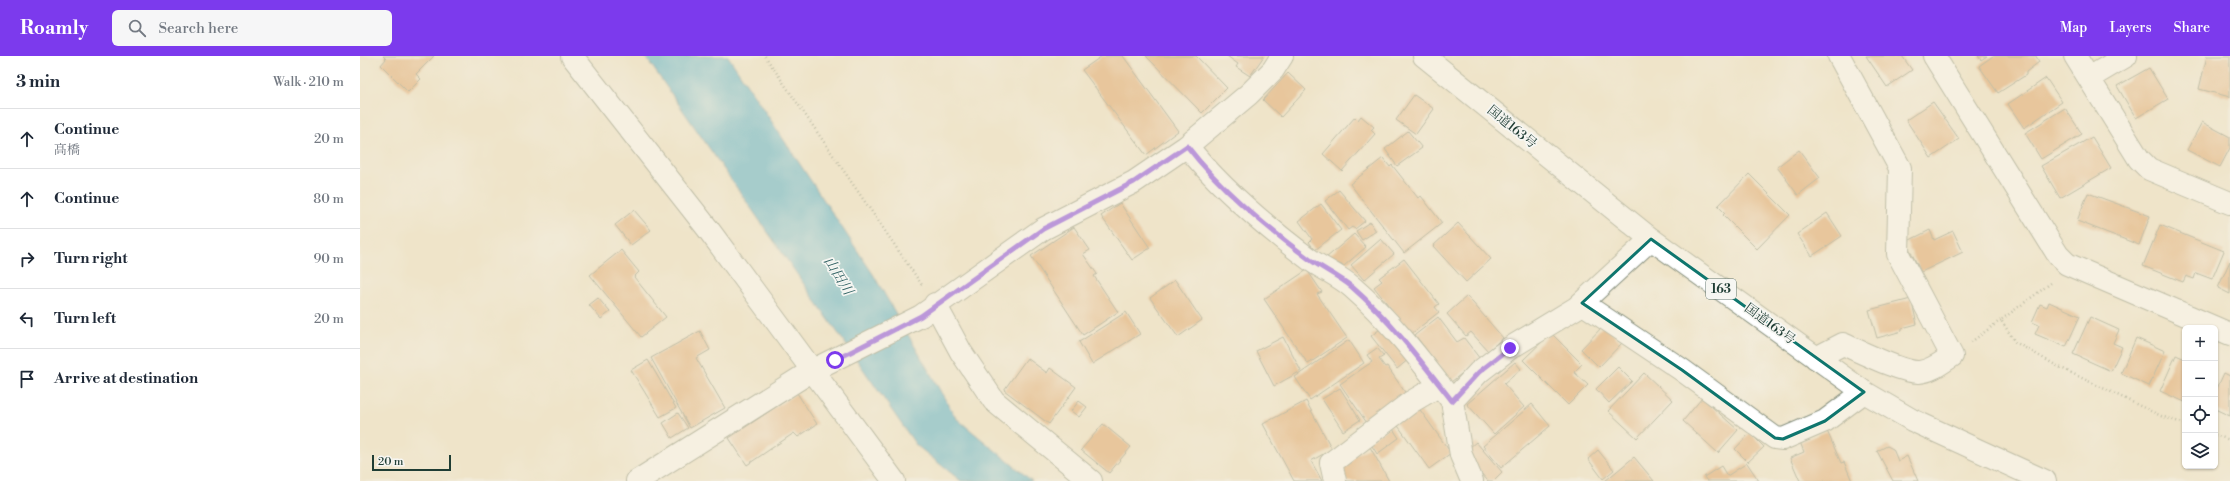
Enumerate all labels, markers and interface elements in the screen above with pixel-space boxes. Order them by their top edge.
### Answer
search box [112,10,392,46]
text: Roamly [20,16,88,40]
icon: search [126,17,148,39]
text: Search here [158,19,238,38]
text: Map [2060,19,2087,37]
text: Layers [2109,19,2152,37]
text: Share [2174,19,2210,37]
text: 3 min [16,71,60,93]
text: Walk · 210 m [273,74,344,90]
street label: 国道163号 [1484,102,1540,152]
text: Continue [54,120,119,139]
icon: ahead [16,128,38,150]
text: 20 m [314,131,344,147]
text: 髙橋 [54,142,80,158]
icon: ahead [16,188,38,210]
text: Continue [54,189,119,208]
text: 80 m [313,191,344,207]
icon: right [16,248,38,270]
text: Turn right [54,249,128,268]
text: 90 m [313,251,344,267]
water label: 山田川 [819,253,858,300]
road number: 163 [1706,279,1736,299]
street label: 国道163号 [1741,300,1799,348]
icon: left [16,308,38,330]
text: Turn left [54,309,116,328]
text: 20 m [314,311,344,327]
map controls [2182,325,2218,469]
button: + [2182,325,2218,361]
route end [1501,339,1519,357]
route start [826,351,844,369]
button: − [2182,361,2218,397]
icon: arrive [16,368,38,390]
text: Arrive at destination [54,369,198,388]
button: locate [2182,397,2218,433]
button: layers [2182,433,2218,469]
scale bar [372,453,451,472]
text: 20 m [378,455,403,469]

